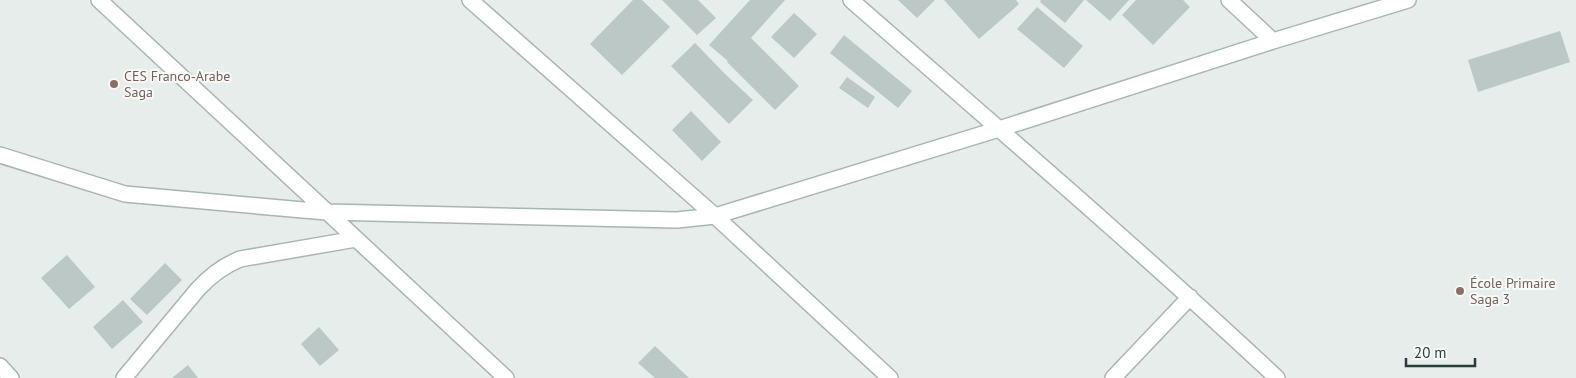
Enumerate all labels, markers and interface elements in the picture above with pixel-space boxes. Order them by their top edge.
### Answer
place label: CES Franco-Arabe Saga [124,67,230,101]
marker: CES Franco-Arabe Saga [108,78,120,90]
place label: École Primaire Saga 3 [1470,274,1556,308]
marker: École Primaire Saga 3 [1454,285,1466,297]
scale bar [1406,336,1475,368]
text: 20 m [1414,343,1447,362]

